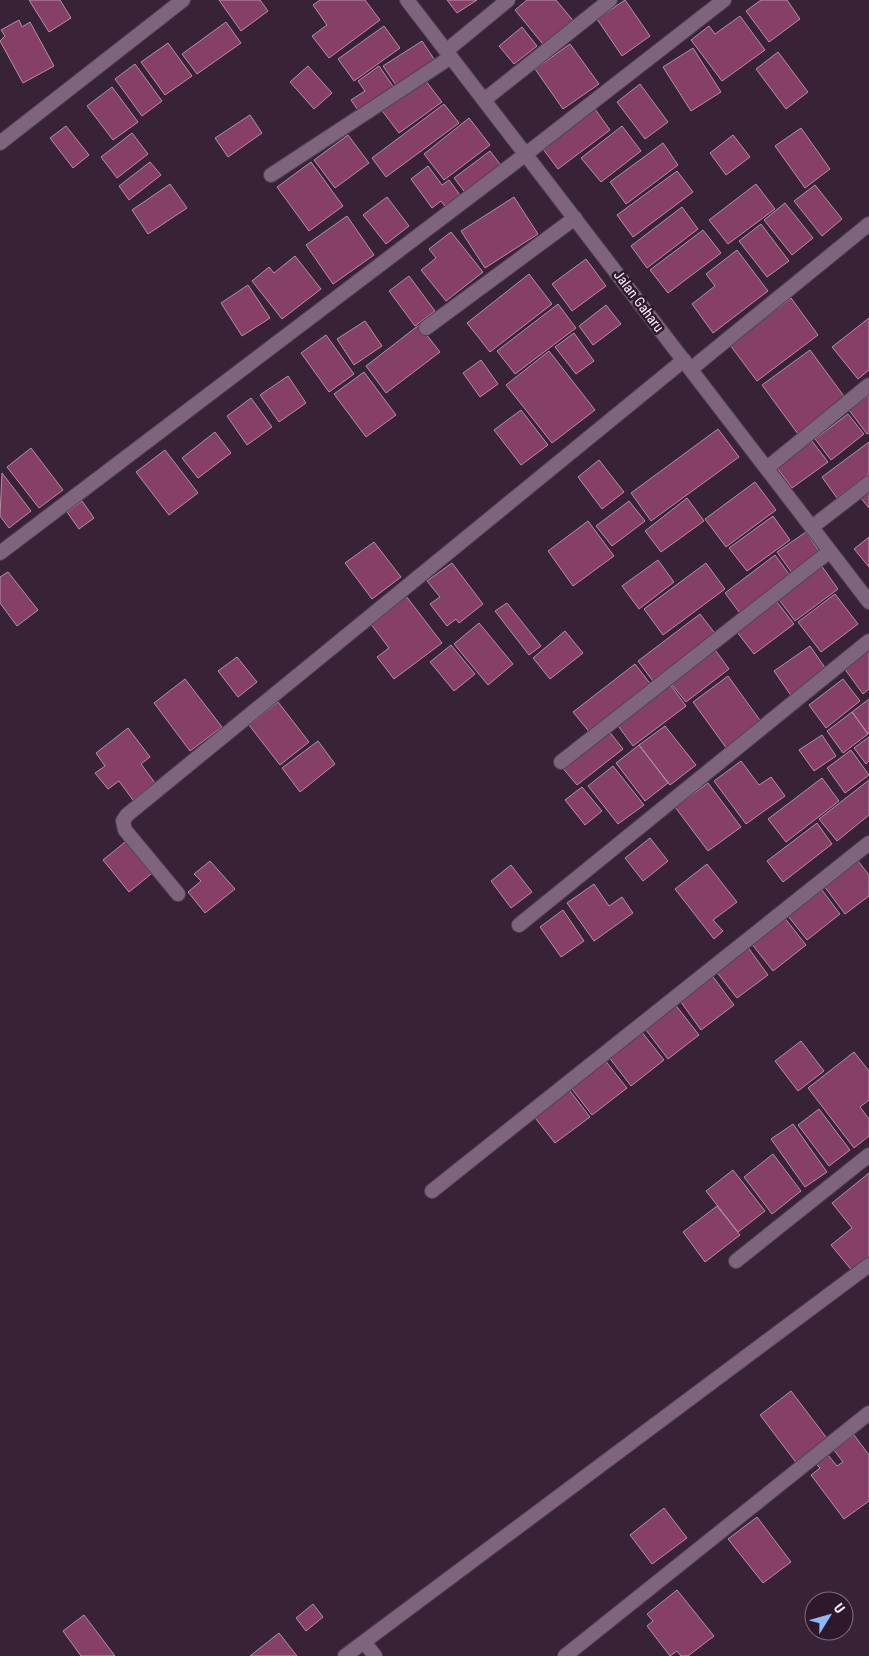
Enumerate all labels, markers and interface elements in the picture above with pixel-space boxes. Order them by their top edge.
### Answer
street label: Jalan Gaharu [611,267,667,335]
north arrow [804,1591,854,1641]
text: U [831,1600,848,1616]

